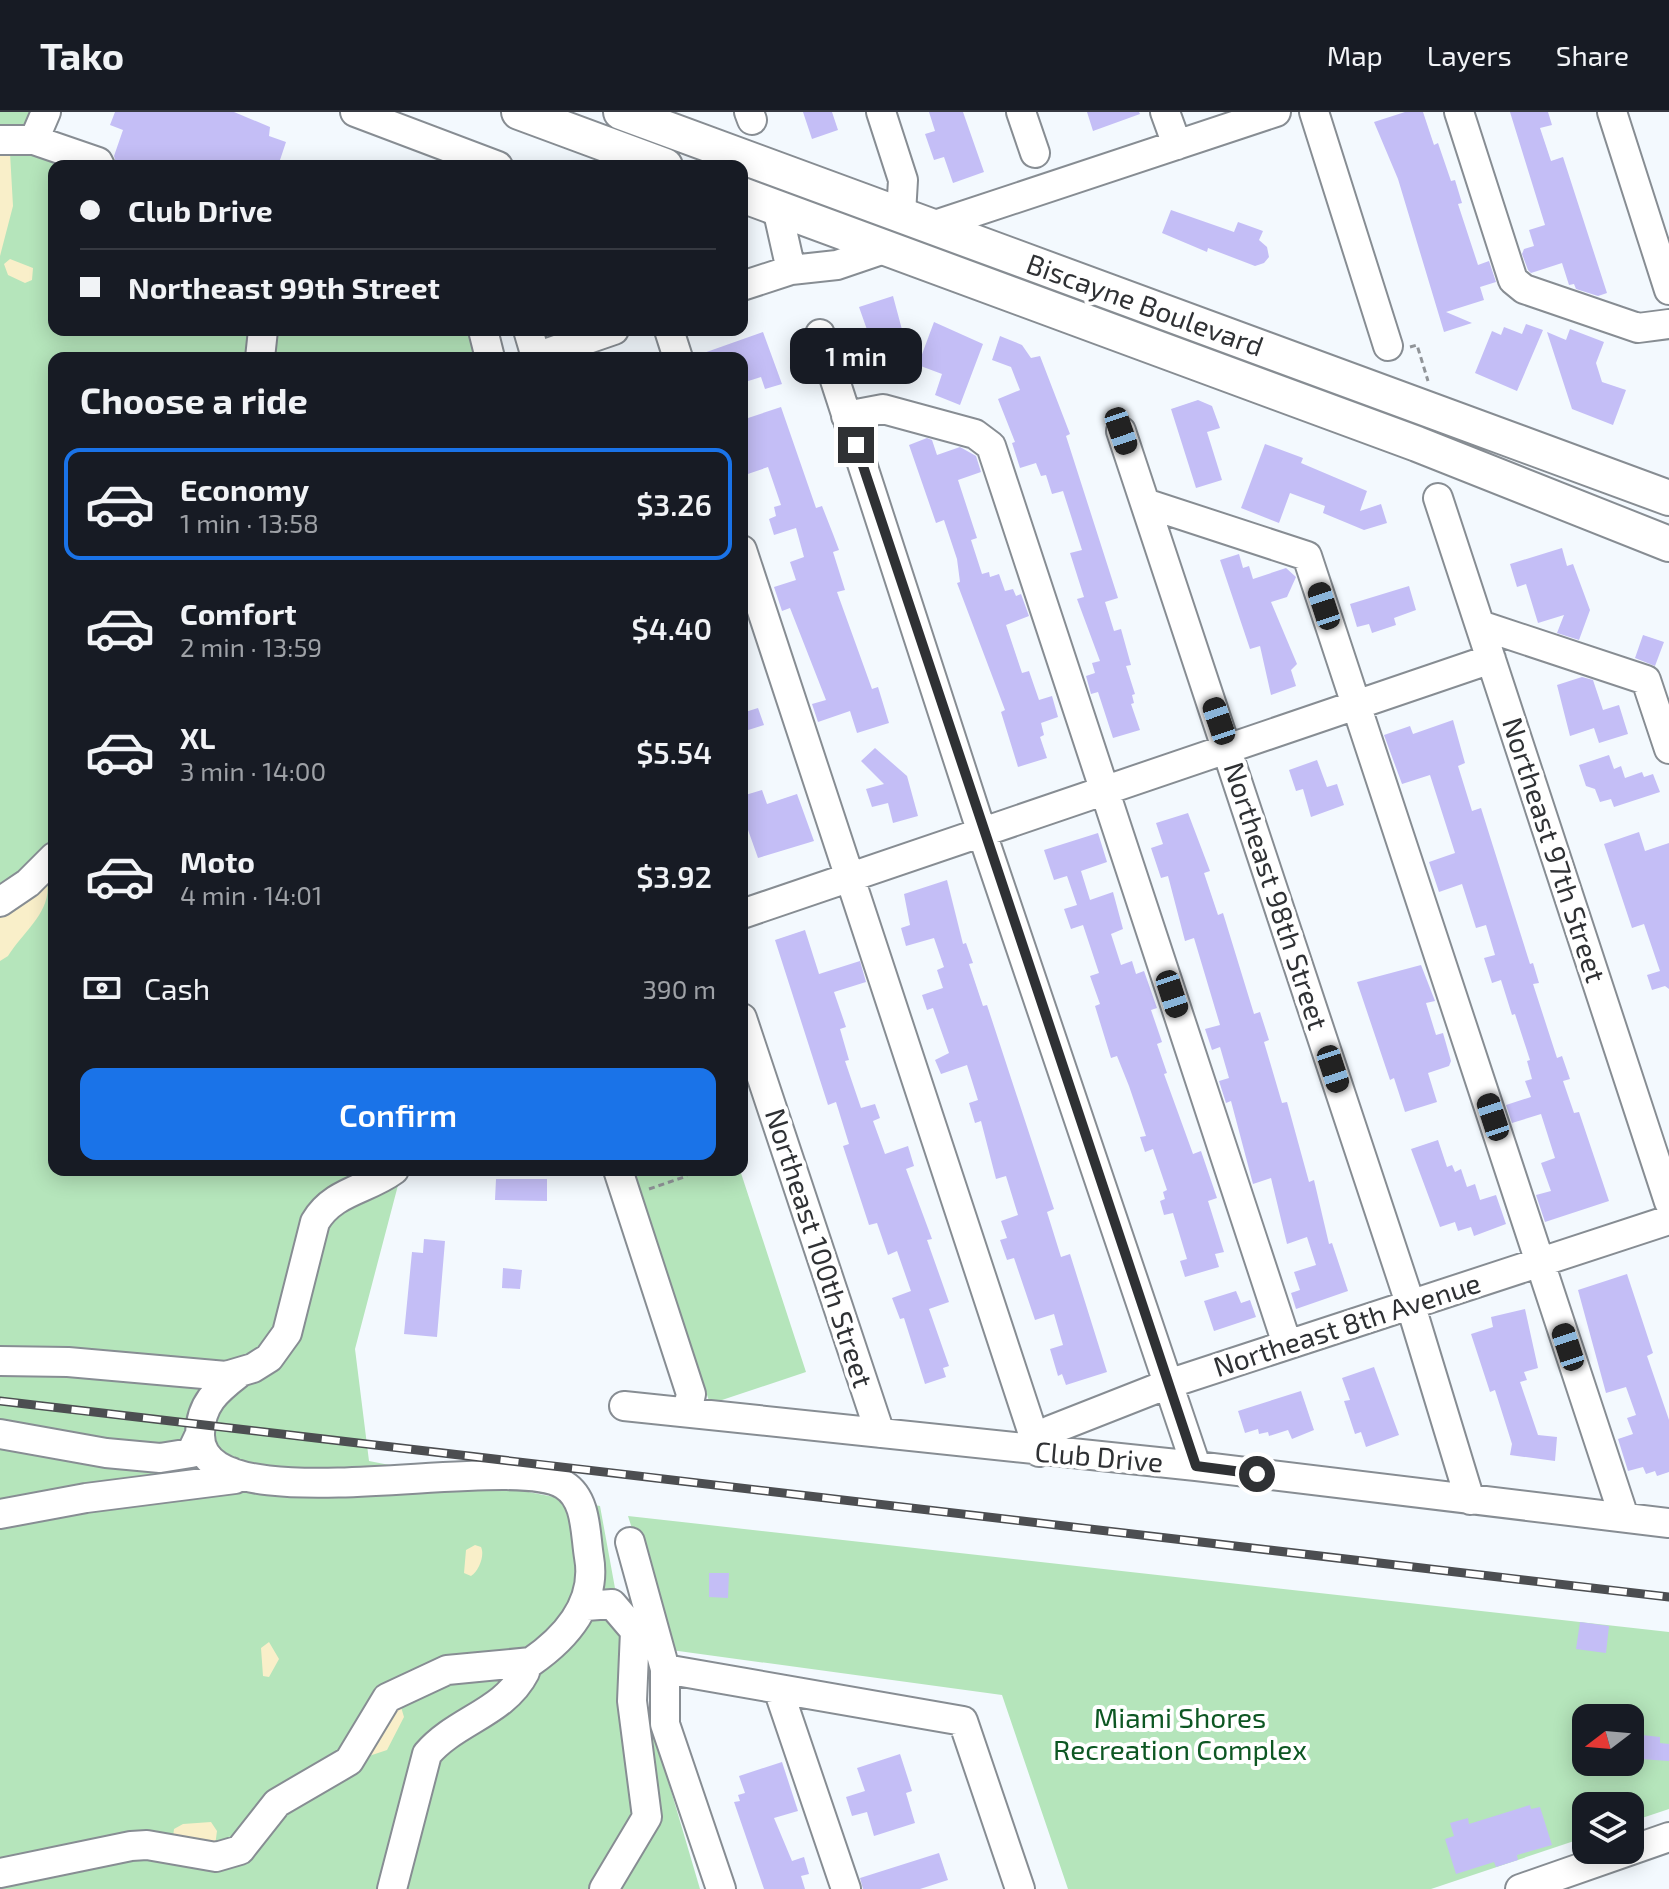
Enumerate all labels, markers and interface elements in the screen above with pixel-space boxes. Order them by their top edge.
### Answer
text: Tako [40,32,124,78]
text: Map [1327,38,1383,72]
text: Layers [1427,38,1512,72]
text: Share [1556,38,1629,72]
text: Club Drive [128,192,273,228]
street label: Biscayne Boulevard [1022,245,1268,363]
text: Northeast 99th Street [128,269,440,305]
callout: 1 min [790,329,922,385]
text: 1 min [825,340,887,371]
text: Choose a ride [80,378,308,421]
car [1102,404,1140,458]
route end [838,427,874,463]
icon: car [84,468,156,540]
text: Economy [180,471,309,507]
text: $3.26 [636,486,712,522]
text: 1 min · 13:58 [180,507,319,538]
car [1305,579,1343,633]
icon: car [84,592,156,664]
text: Comfort [180,595,297,631]
text: $4.40 [632,610,712,646]
text: 2 min · 13:59 [180,631,322,662]
car [1200,694,1238,748]
street label: Northeast 97th Street [1496,713,1614,987]
icon: car [84,716,156,788]
text: XL [180,719,215,755]
text: $5.54 [636,734,712,770]
text: 3 min · 14:00 [180,755,326,786]
street label: Northeast 98th Street [1218,758,1336,1034]
icon: car [84,840,156,912]
text: Moto [180,843,255,879]
text: $3.92 [636,858,712,894]
text: 4 min · 14:01 [180,879,322,910]
icon: cash [80,966,124,1010]
car [1153,967,1191,1021]
text: Cash [144,970,210,1006]
text: 390 m [642,973,716,1004]
car [1314,1042,1352,1096]
button: Confirm [80,1068,716,1160]
car [1474,1090,1512,1144]
street label: Northeast 100th Street [759,1104,881,1391]
street label: Northeast 8th Avenue [1209,1265,1484,1383]
car [1549,1320,1587,1374]
street label: Club Drive [1033,1433,1165,1479]
route start [1239,1456,1275,1492]
park label: Miami Shores Recreation Complex [1053,1700,1307,1766]
north arrow [1572,1704,1644,1776]
map controls [1572,1704,1644,1864]
button: layers [1572,1792,1644,1864]

